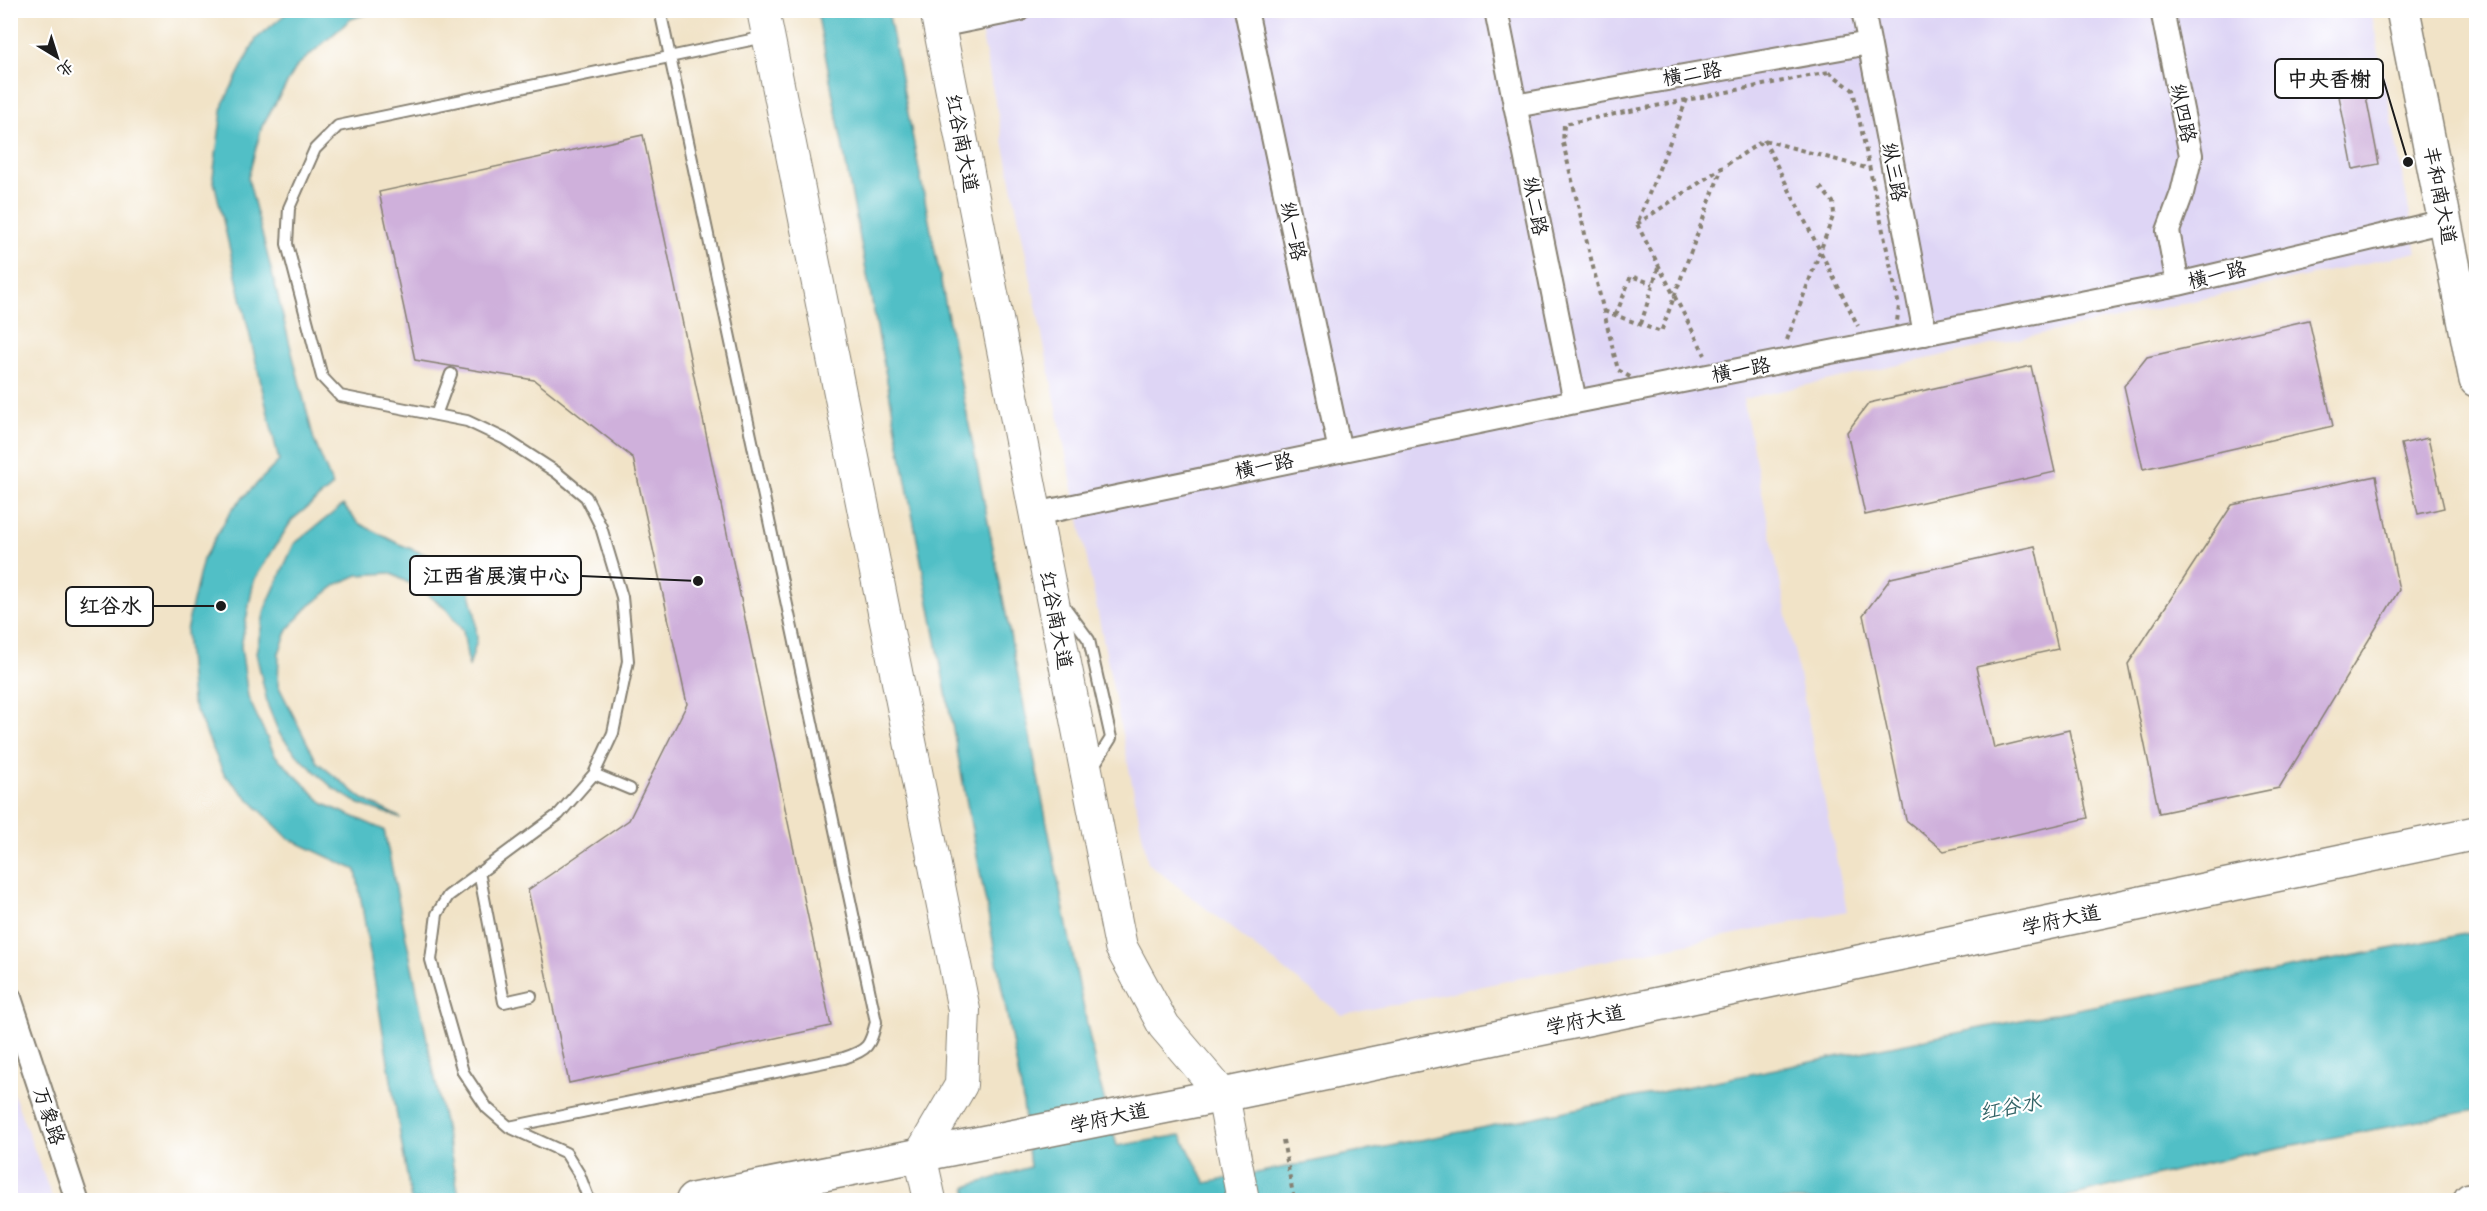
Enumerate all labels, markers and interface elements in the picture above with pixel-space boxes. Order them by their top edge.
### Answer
north arrow [27,27,87,87]
street label: 横二路 [1659,51,1726,96]
text: 北 [51,52,81,85]
callout: 中央香榭 [2275,59,2383,98]
text: 中央香榭 [2287,60,2371,98]
street label: 纵四路 [2160,80,2207,147]
street label: 红谷南大道 [935,91,989,195]
street label: 纵三路 [1871,139,1917,206]
street label: 丰和南大道 [2413,143,2467,247]
street label: 纵二路 [1512,173,1558,240]
street label: 纵一路 [1270,198,1317,265]
street label: 横一路 [2184,251,2251,299]
street label: 横一路 [1708,347,1775,393]
street label: 横一路 [1231,442,1298,489]
callout: 江西省展演中心 [410,556,581,595]
text: 江西省展演中心 [423,557,570,595]
street label: 红谷南大道 [1029,568,1083,672]
callout: 红谷水 [66,587,153,626]
text: 红谷水 [79,587,142,625]
street label: 学府大道 [2018,895,2104,945]
street label: 学府大道 [1542,995,1628,1045]
street label: 万象路 [23,1082,75,1151]
water label: 红谷水 [1975,1082,2046,1132]
street label: 学府大道 [1066,1093,1152,1143]

